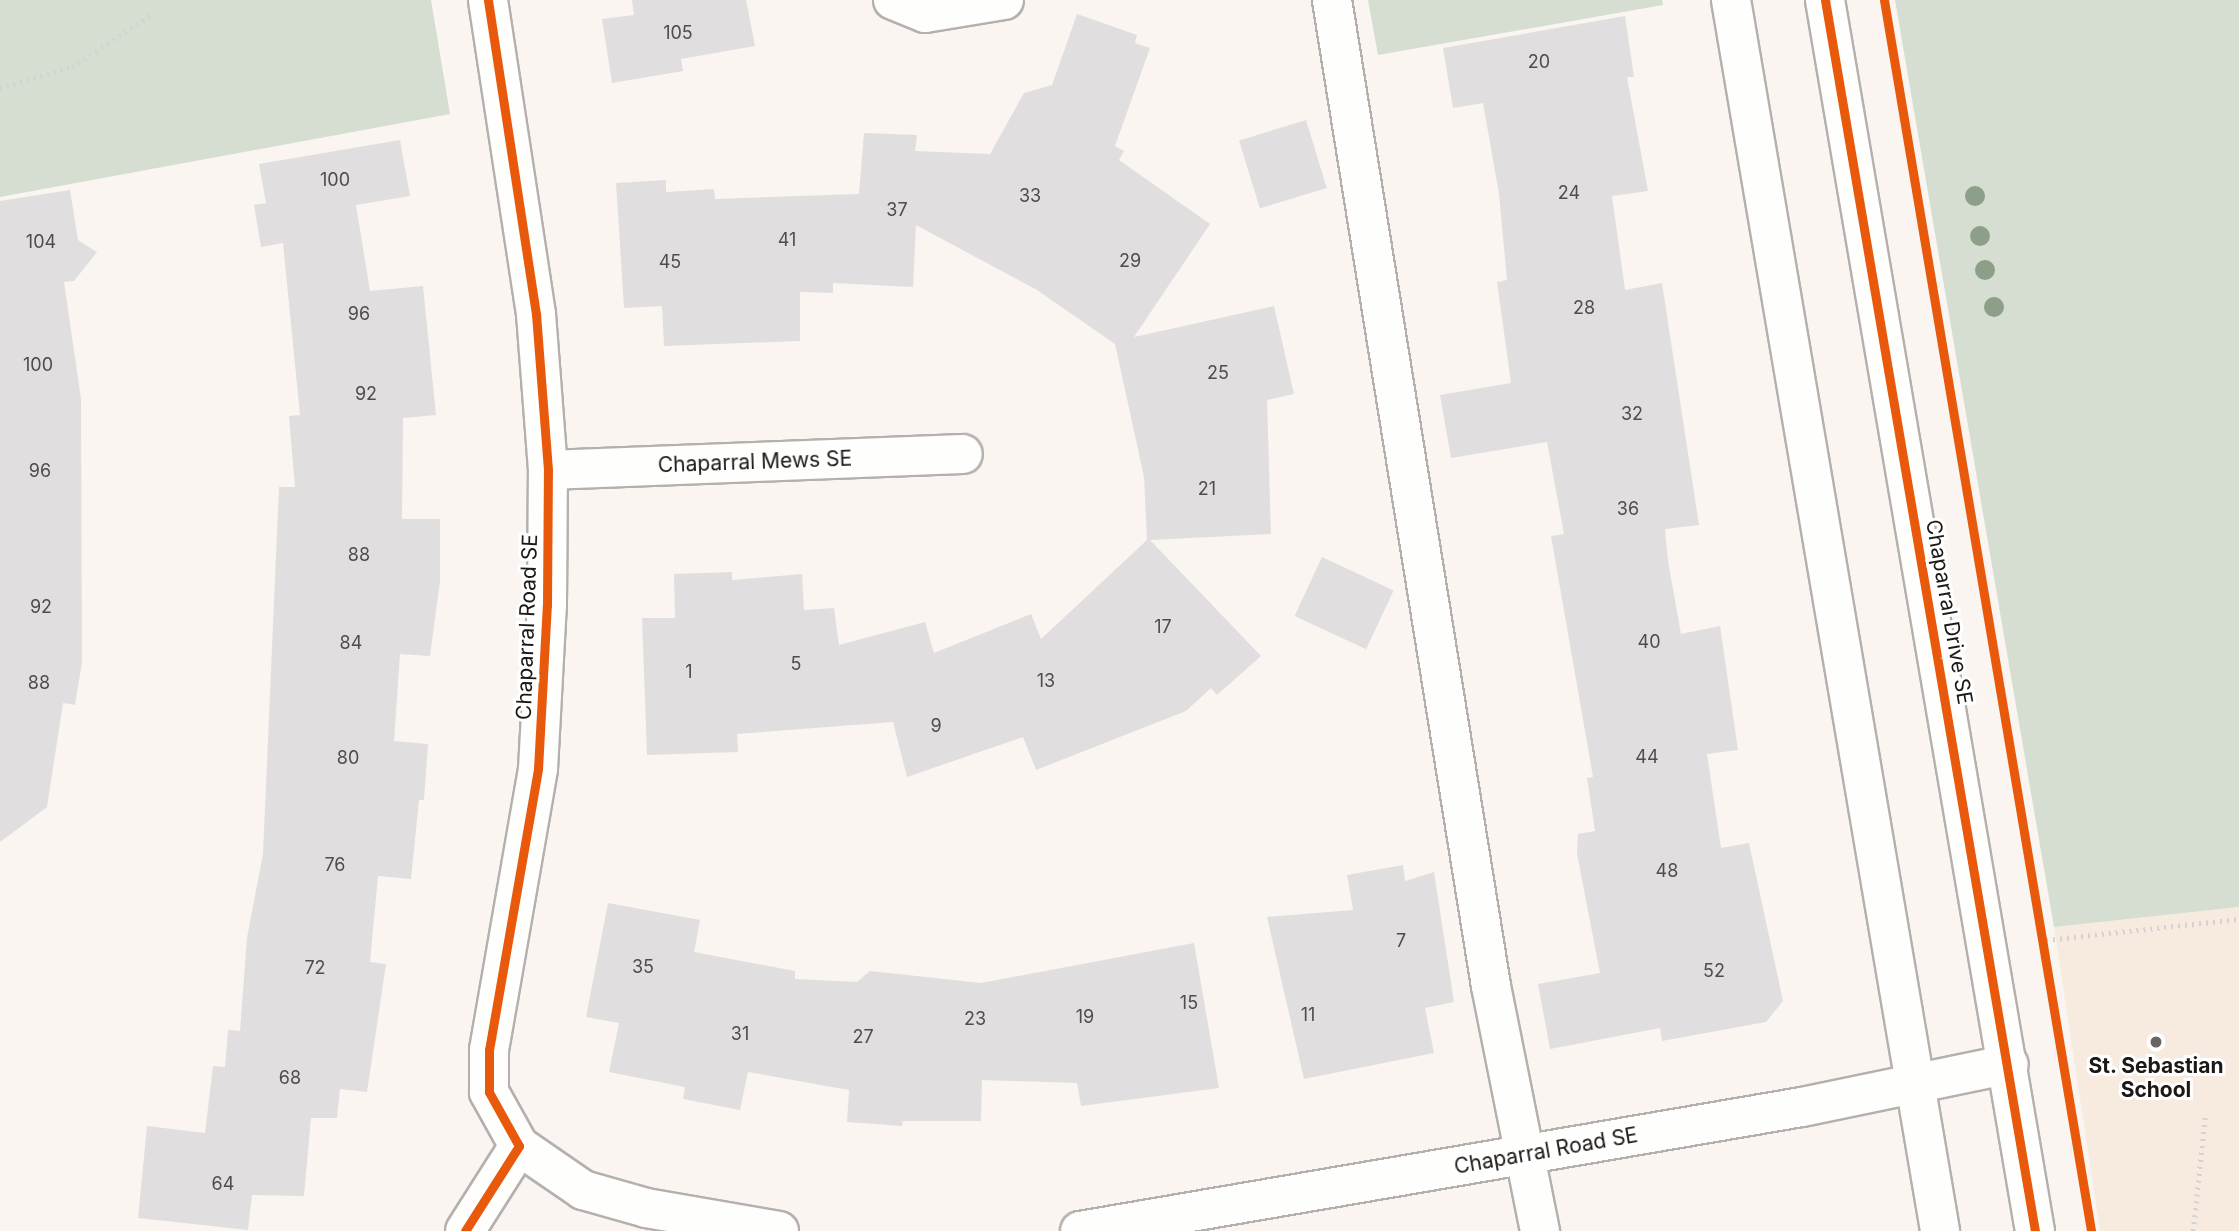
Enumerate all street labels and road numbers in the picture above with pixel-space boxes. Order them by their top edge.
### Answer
street label: Chaparral Mews SE [657,446,853,478]
street label: Chaparral Drive SE [1920,518,1978,706]
street label: Chaparral Road SE [511,534,543,720]
street label: Chaparral Road SE [1452,1122,1640,1180]

